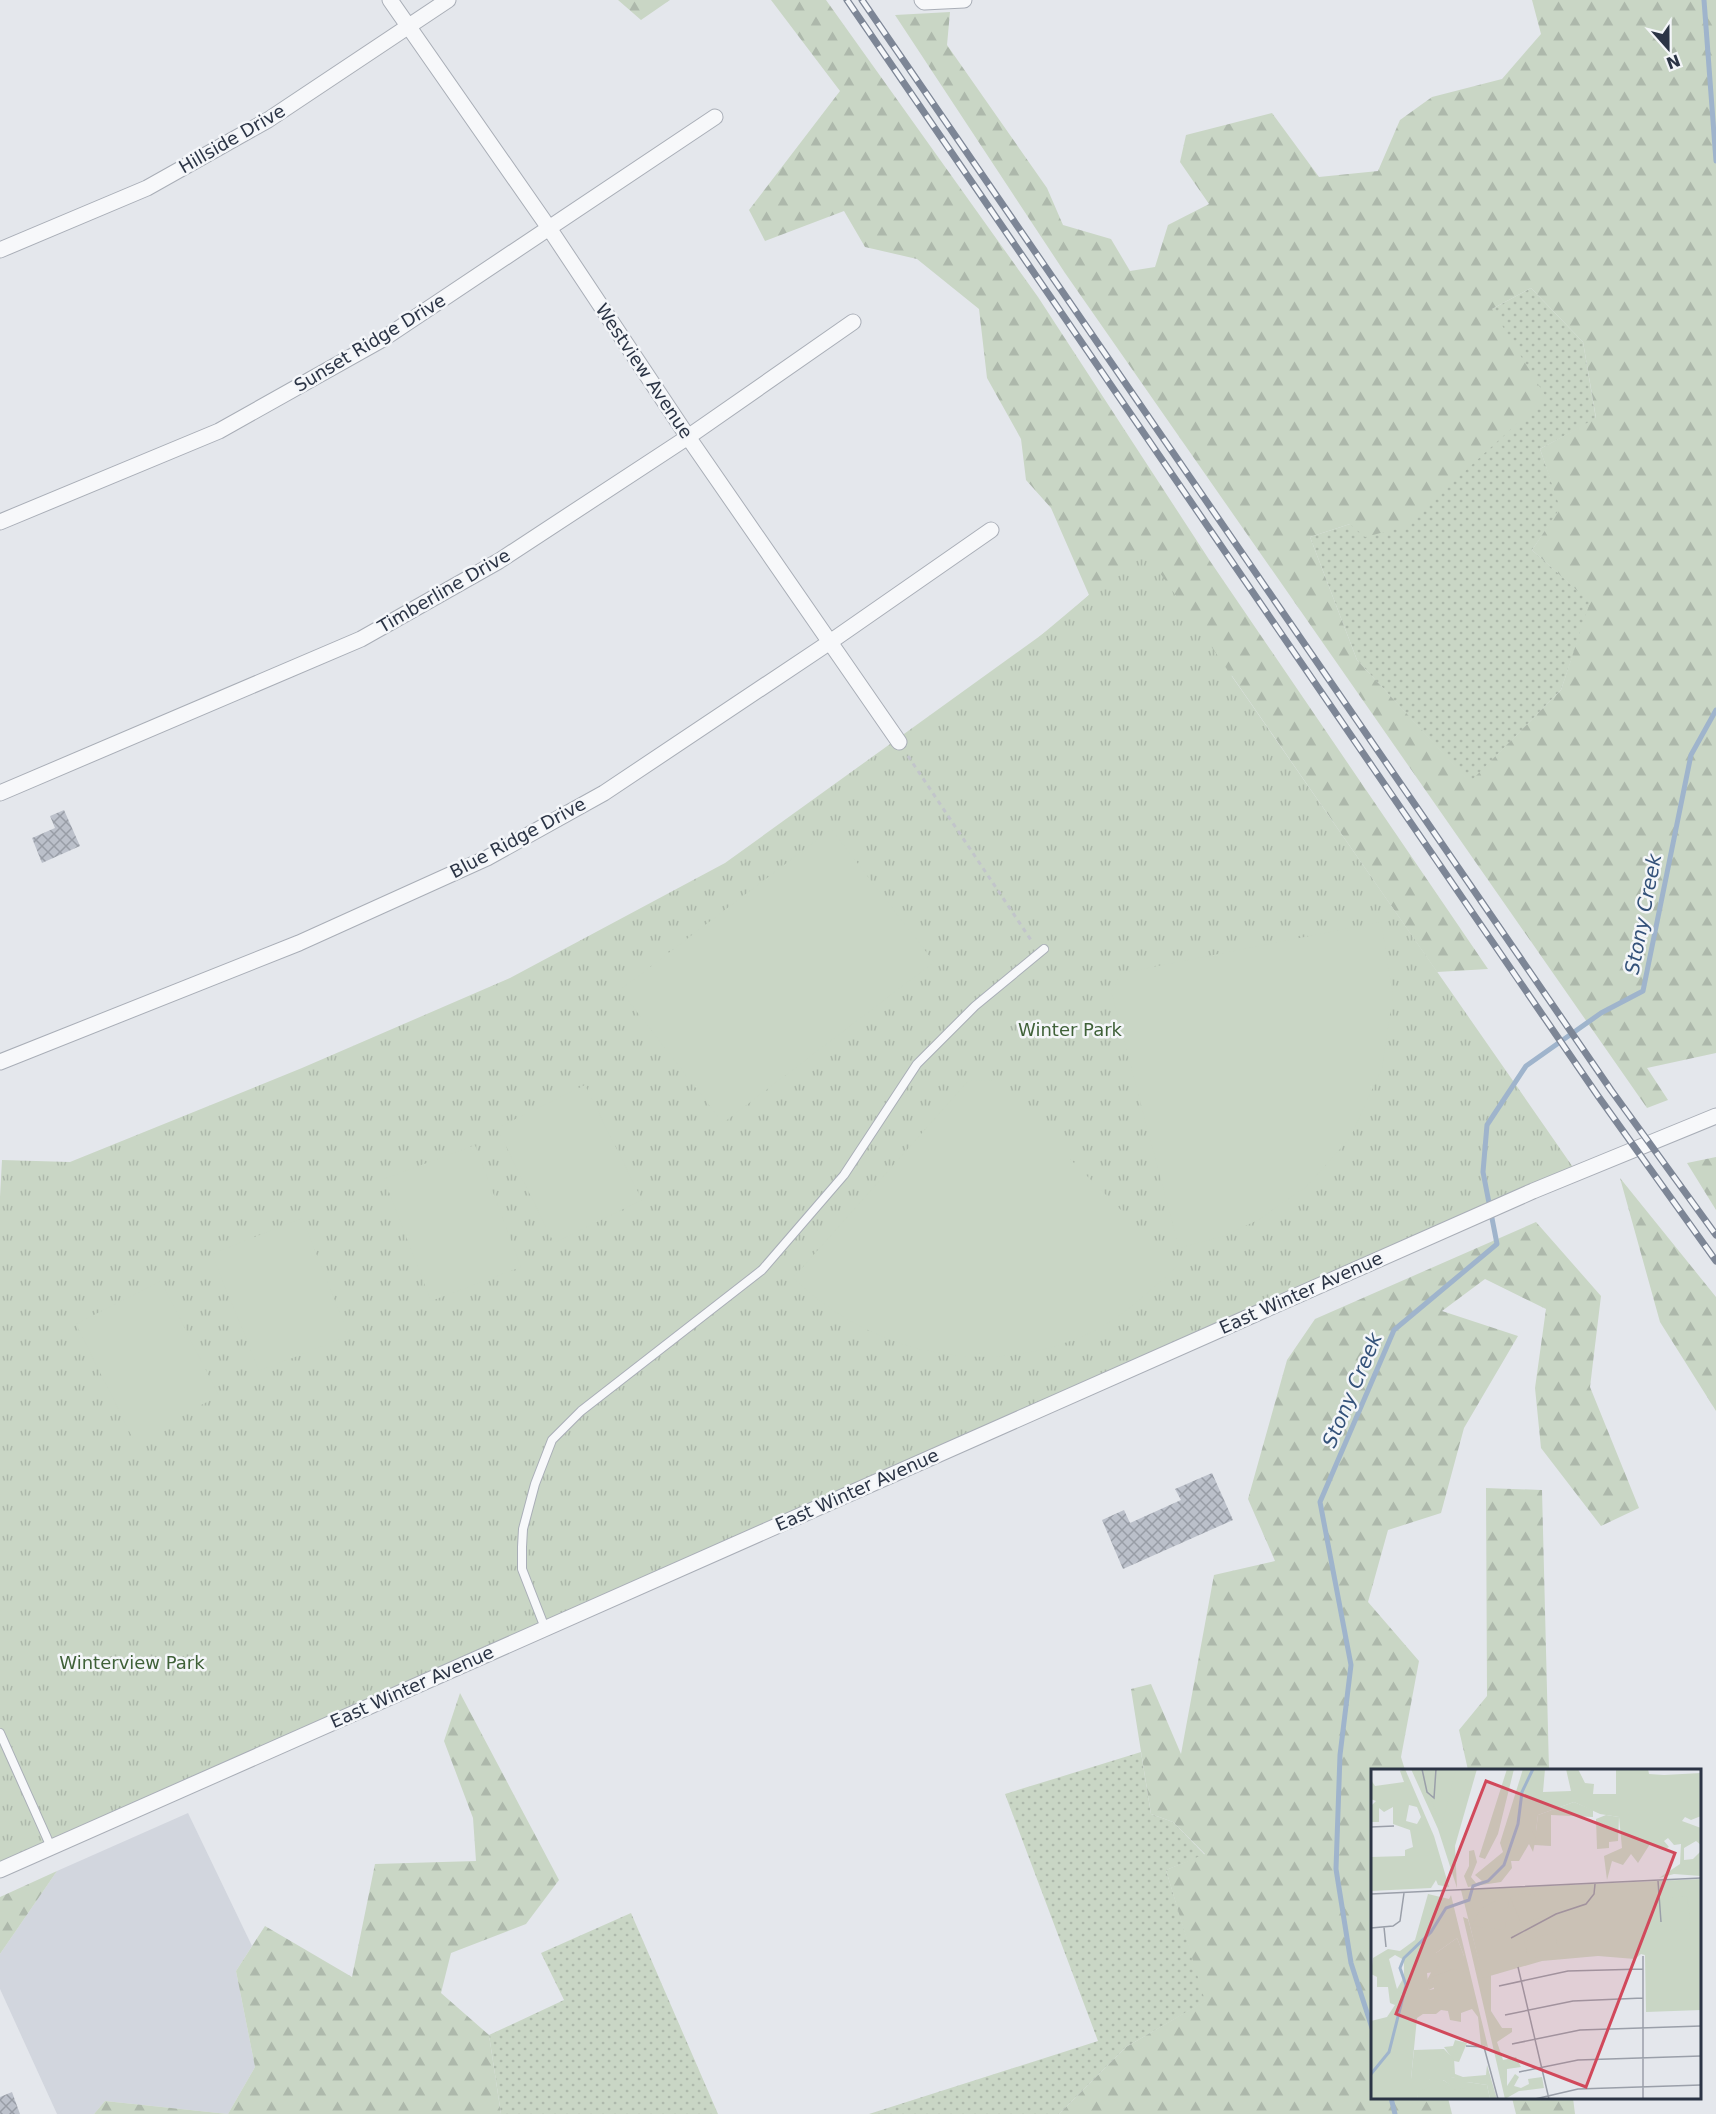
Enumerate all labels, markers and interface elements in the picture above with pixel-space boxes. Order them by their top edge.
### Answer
north arrow [1638,18,1698,78]
text: N [1664,50,1683,73]
street label: Hillside Drive [175,100,289,177]
street label: Sunset Ridge Drive [290,289,449,396]
street label: Westview Avenue [591,299,697,442]
street label: Timberline Drive [373,544,514,637]
street label: Blue Ridge Drive [446,793,589,882]
water label: Stony Creek [1620,850,1667,976]
park label: Winter Park [1018,1019,1123,1040]
street label: East Winter Avenue [1216,1247,1386,1338]
water label: Stony Creek [1317,1328,1387,1451]
street label: East Winter Avenue [772,1444,942,1535]
street label: East Winter Avenue [327,1641,497,1732]
park label: Winterview Park [59,1652,205,1673]
inset map [1371,1769,1701,2099]

